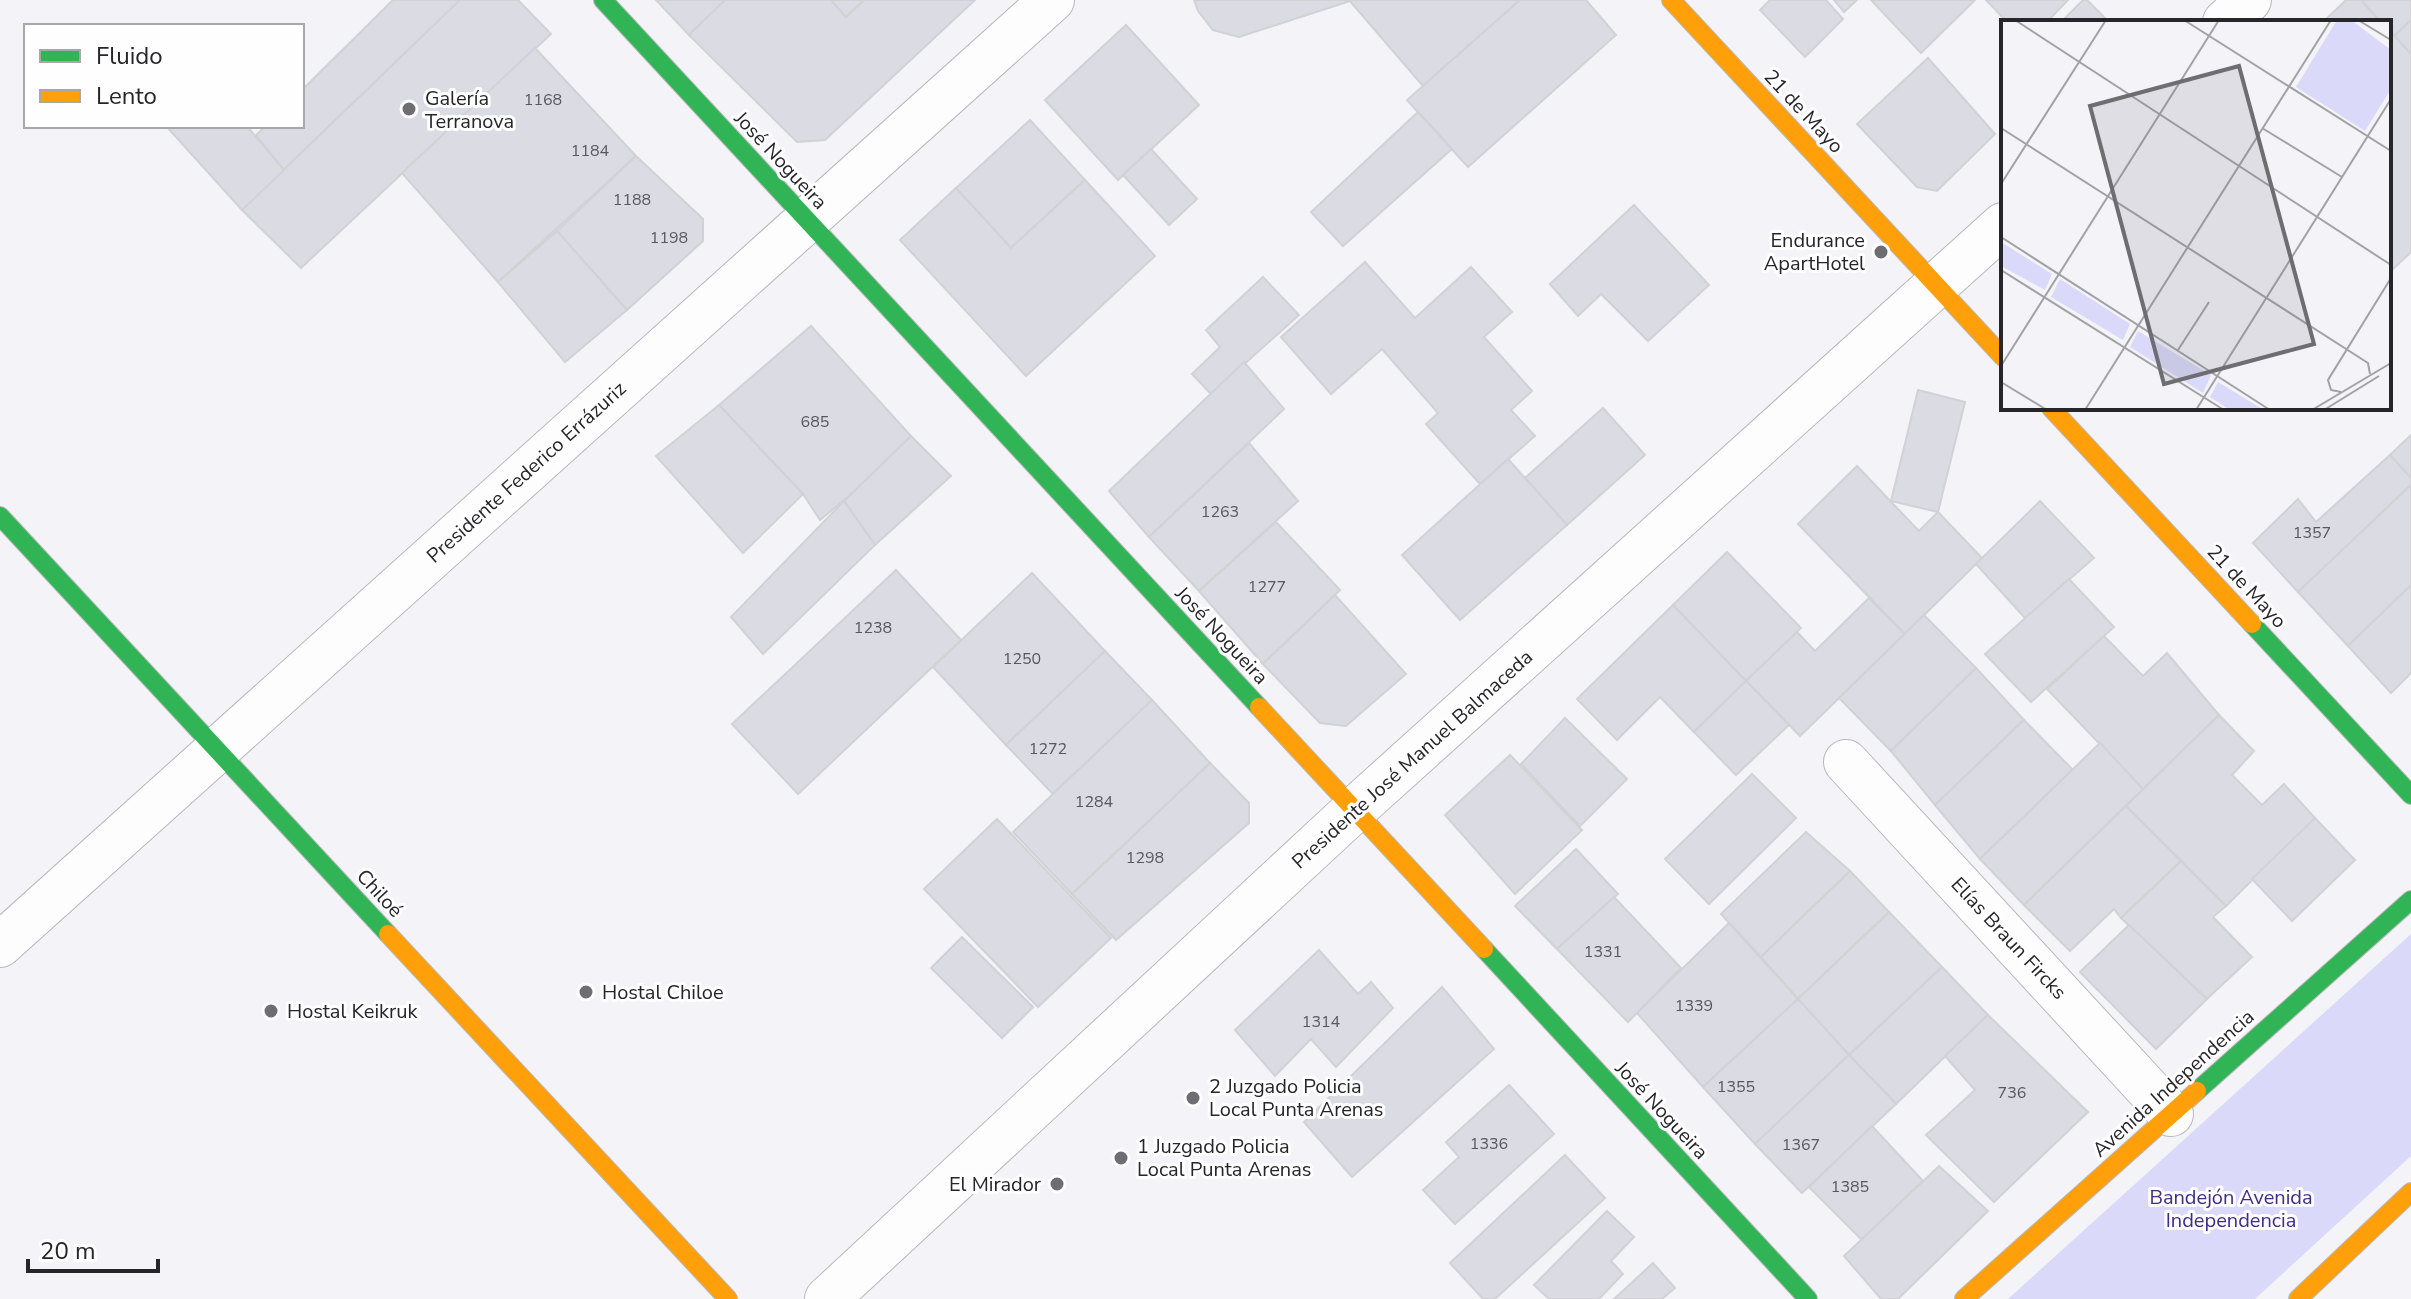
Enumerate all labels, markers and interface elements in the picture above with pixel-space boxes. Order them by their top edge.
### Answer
inset map [2001,20,2391,410]
legend [24,24,304,128]
text: Fluido [96,40,163,72]
street label: 21 de Mayo [1758,64,1849,159]
text: Lento [96,80,157,112]
place label: Galería Terranova [425,85,514,135]
house number: 1168 [524,89,562,111]
marker: Galería Terranova [400,100,418,118]
street label: José Nogueira [728,105,833,215]
house number: 1184 [571,140,610,162]
house number: 1188 [613,189,651,211]
house number: 1198 [650,227,688,249]
place label: Endurance ApartHotel [1764,227,1865,277]
marker: Endurance ApartHotel [1872,243,1890,261]
street label: Presidente Federico Errázuriz [421,376,632,569]
house number: 685 [801,411,829,433]
house number: 1263 [1201,501,1239,523]
house number: 1357 [2293,522,2331,544]
street label: 21 de Mayo [2201,539,2292,634]
house number: 1277 [1248,576,1286,598]
street label: José Nogueira [1169,580,1274,690]
house number: 1238 [854,617,892,639]
street label: Presidente José Manuel Balmaceda [1286,644,1539,875]
house number: 1250 [1003,648,1041,670]
house number: 1272 [1029,738,1067,760]
house number: 1284 [1075,791,1114,813]
house number: 1298 [1126,847,1164,869]
street label: Chiloé [350,863,409,923]
street label: Elías Braun Fircks [1945,871,2072,1005]
house number: 1331 [1584,941,1622,963]
place label: Hostal Chiloe [602,979,724,1006]
marker: Hostal Chiloe [577,983,595,1001]
house number: 1339 [1675,995,1713,1017]
place label: Hostal Keikruk [287,998,418,1025]
marker: Hostal Keikruk [262,1002,280,1020]
street label: Avenida Independencia [2087,1003,2260,1163]
house number: 1314 [1302,1011,1341,1033]
street label: José Nogueira [1609,1055,1714,1165]
place label: 2 Juzgado Policia Local Punta Arenas [1209,1073,1383,1123]
house number: 1355 [1717,1076,1755,1098]
house number: 736 [1998,1082,2026,1104]
marker: 2 Juzgado Policia Local Punta Arenas [1184,1089,1202,1107]
place label: 1 Juzgado Policia Local Punta Arenas [1137,1133,1311,1183]
house number: 1336 [1470,1133,1508,1155]
house number: 1367 [1782,1134,1820,1156]
marker: 1 Juzgado Policia Local Punta Arenas [1112,1149,1130,1167]
place label: El Mirador [949,1171,1041,1198]
marker: El Mirador [1048,1175,1066,1193]
house number: 1385 [1831,1176,1869,1198]
park label: Bandejón Avenida Independencia [2149,1184,2313,1234]
scale bar [28,1223,158,1273]
text: 20 m [40,1235,96,1267]

